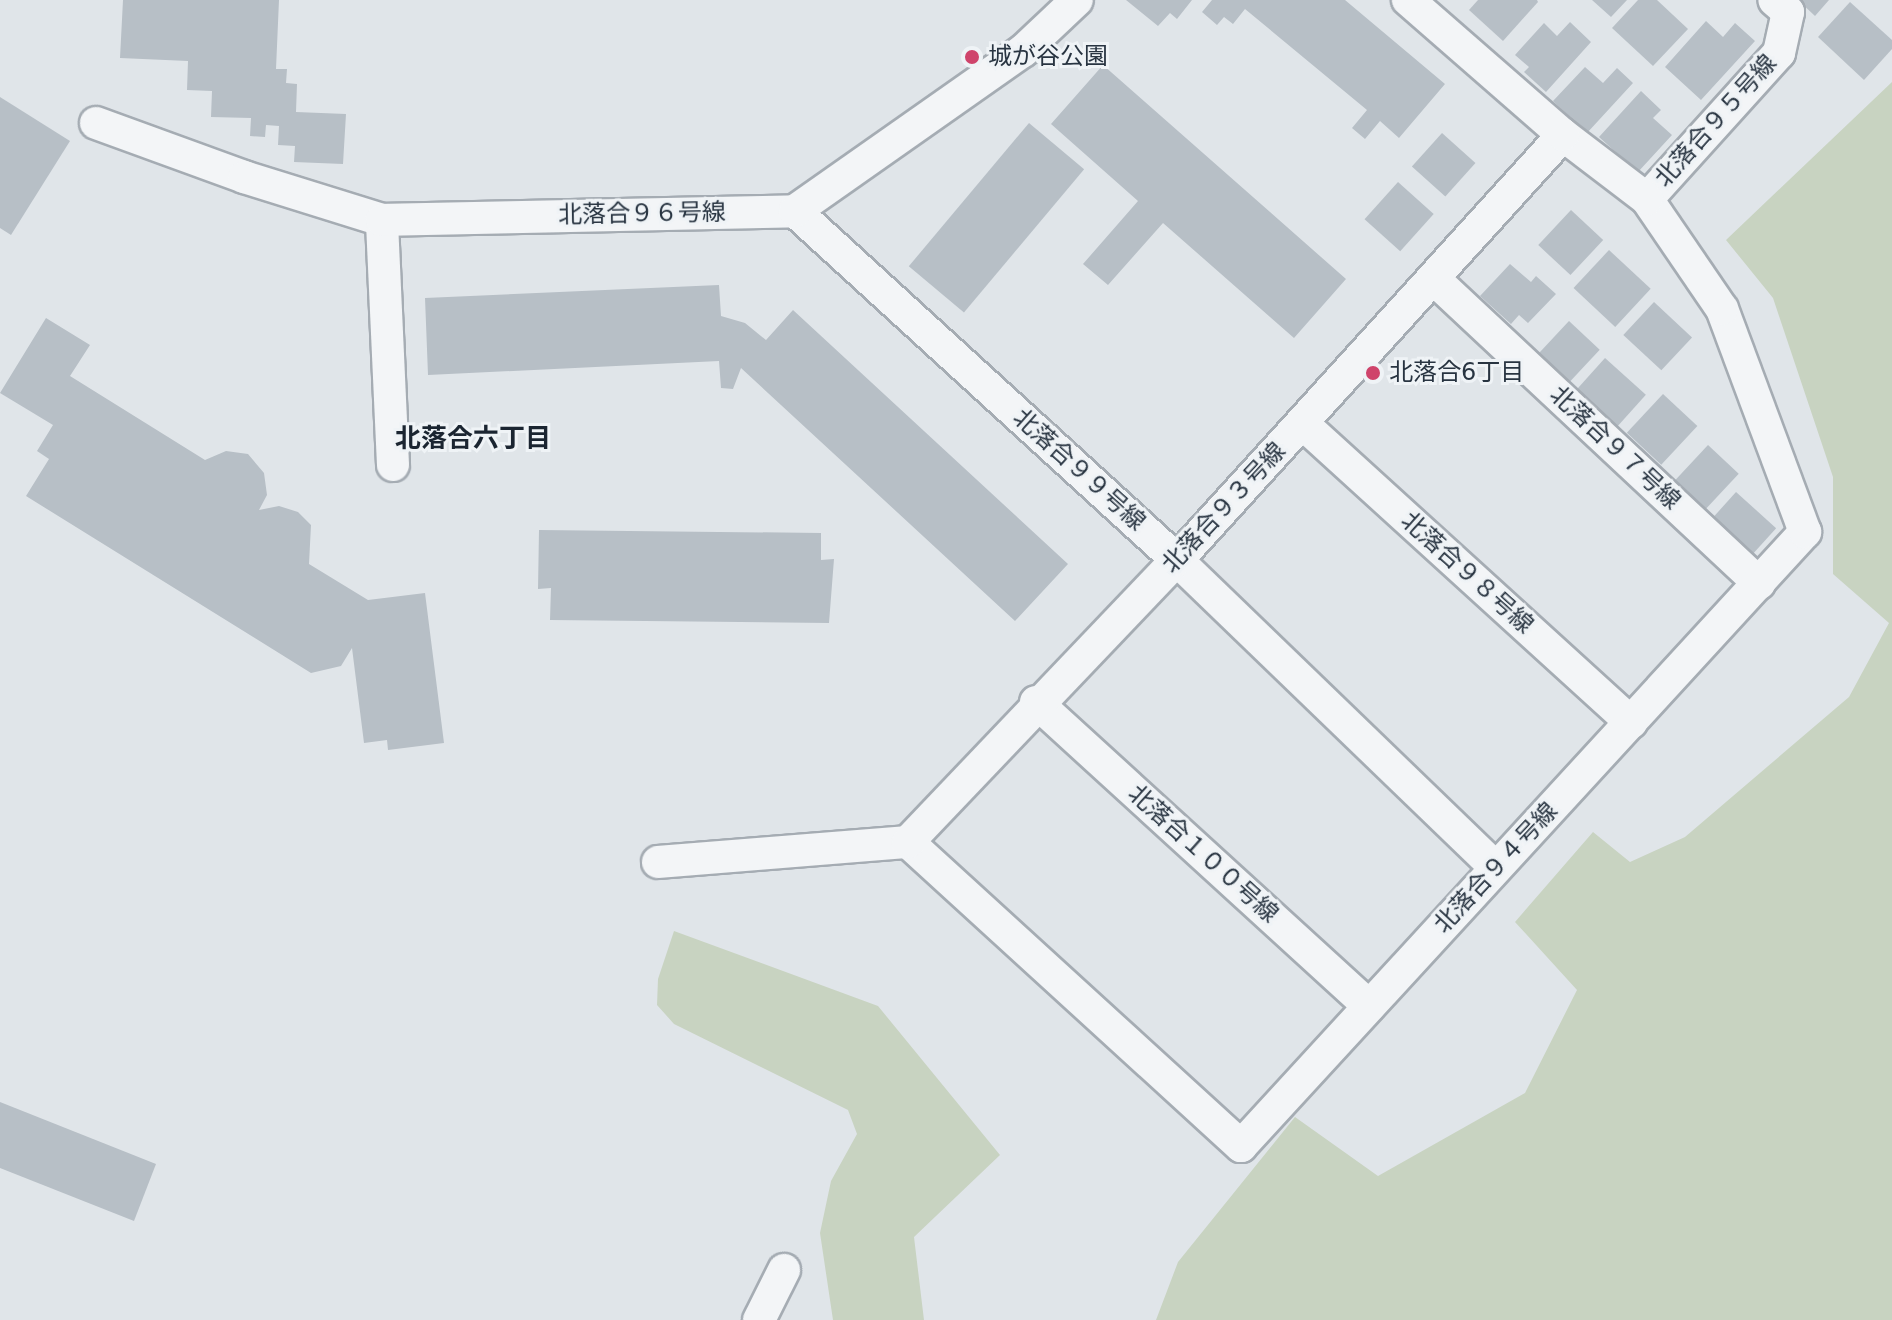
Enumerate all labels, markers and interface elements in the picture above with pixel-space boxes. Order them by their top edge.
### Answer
place label: 城が谷公園 [988,43,1108,71]
marker: 城が谷公園 [963,48,981,66]
street label: 北落合９５号線 [1649,49,1783,193]
street label: 北落合９６号線 [558,198,726,230]
place label: 北落合6丁目 [1389,359,1524,387]
marker: 北落合6丁目 [1364,364,1382,382]
street label: 北落合９７号線 [1544,380,1686,516]
street label: 北落合９９号線 [1007,403,1151,537]
district label: 北落合六丁目 [395,423,551,455]
street label: 北落合９３号線 [1156,437,1292,579]
street label: 北落合９８号線 [1395,506,1539,640]
street label: 北落合１００号線 [1122,779,1284,929]
street label: 北落合９４号線 [1428,797,1564,939]

